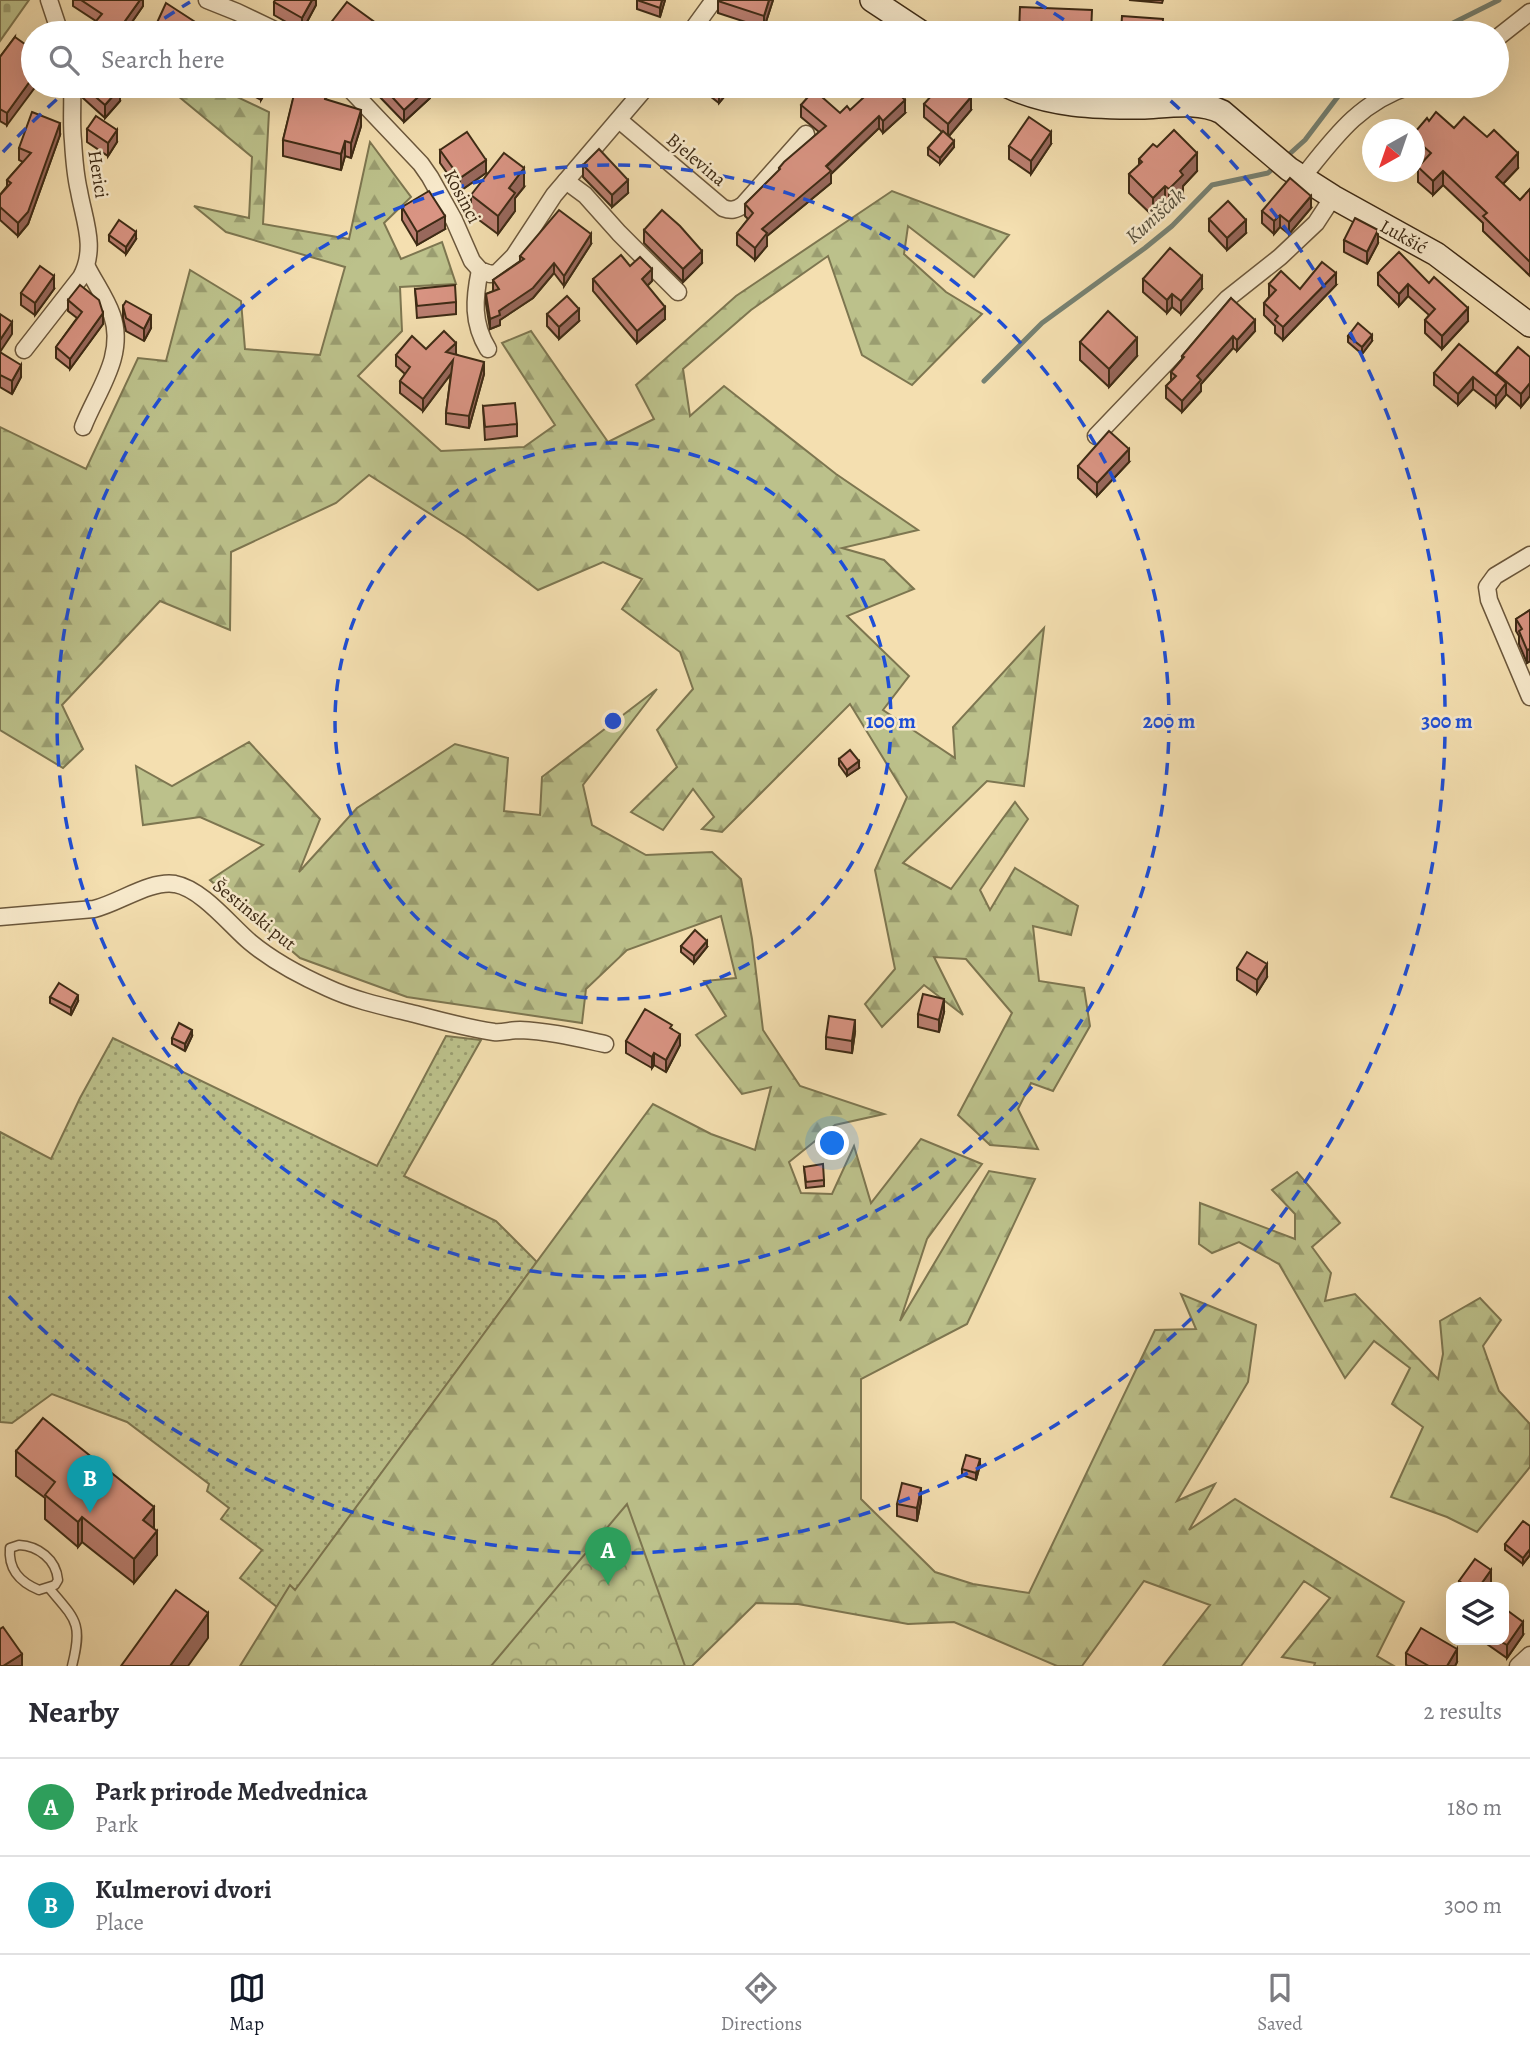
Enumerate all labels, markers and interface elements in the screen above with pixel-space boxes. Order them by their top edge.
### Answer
search box [21,21,1509,98]
icon: search [45,41,83,79]
text: Search here [101,42,225,77]
north arrow [1362,119,1425,182]
street label: Bjelevina [661,127,732,193]
street label: Herici [81,148,115,200]
street label: Kosinci [437,165,487,228]
water label: Kuniščak [1119,182,1191,250]
street label: Lukšić [1375,213,1432,260]
text: 100 m [866,707,916,735]
text: 200 m [1143,707,1196,735]
text: 300 m [1421,707,1473,735]
centre of rings [601,709,625,733]
street label: Šestinski put [207,873,302,957]
your location [815,1126,849,1160]
pin: B [67,1455,113,1513]
pin: A [585,1527,631,1585]
map controls [1446,1582,1509,1645]
button: layers [1446,1582,1509,1645]
text: Nearby [28,1692,119,1732]
text: 2 results [1424,1696,1502,1727]
text: Park prirode Medvednica [95,1774,368,1809]
text: A [44,1792,58,1823]
text: 180 m [1447,1792,1502,1823]
text: Park [95,1809,138,1840]
text: Kulmerovi dvori [95,1872,272,1907]
text: B [44,1890,58,1921]
text: 300 m [1444,1890,1502,1921]
text: Place [95,1907,144,1938]
tab: Map [228,1969,266,2037]
tab: Directions [721,1969,802,2037]
tab: Saved [1257,1969,1302,2037]

